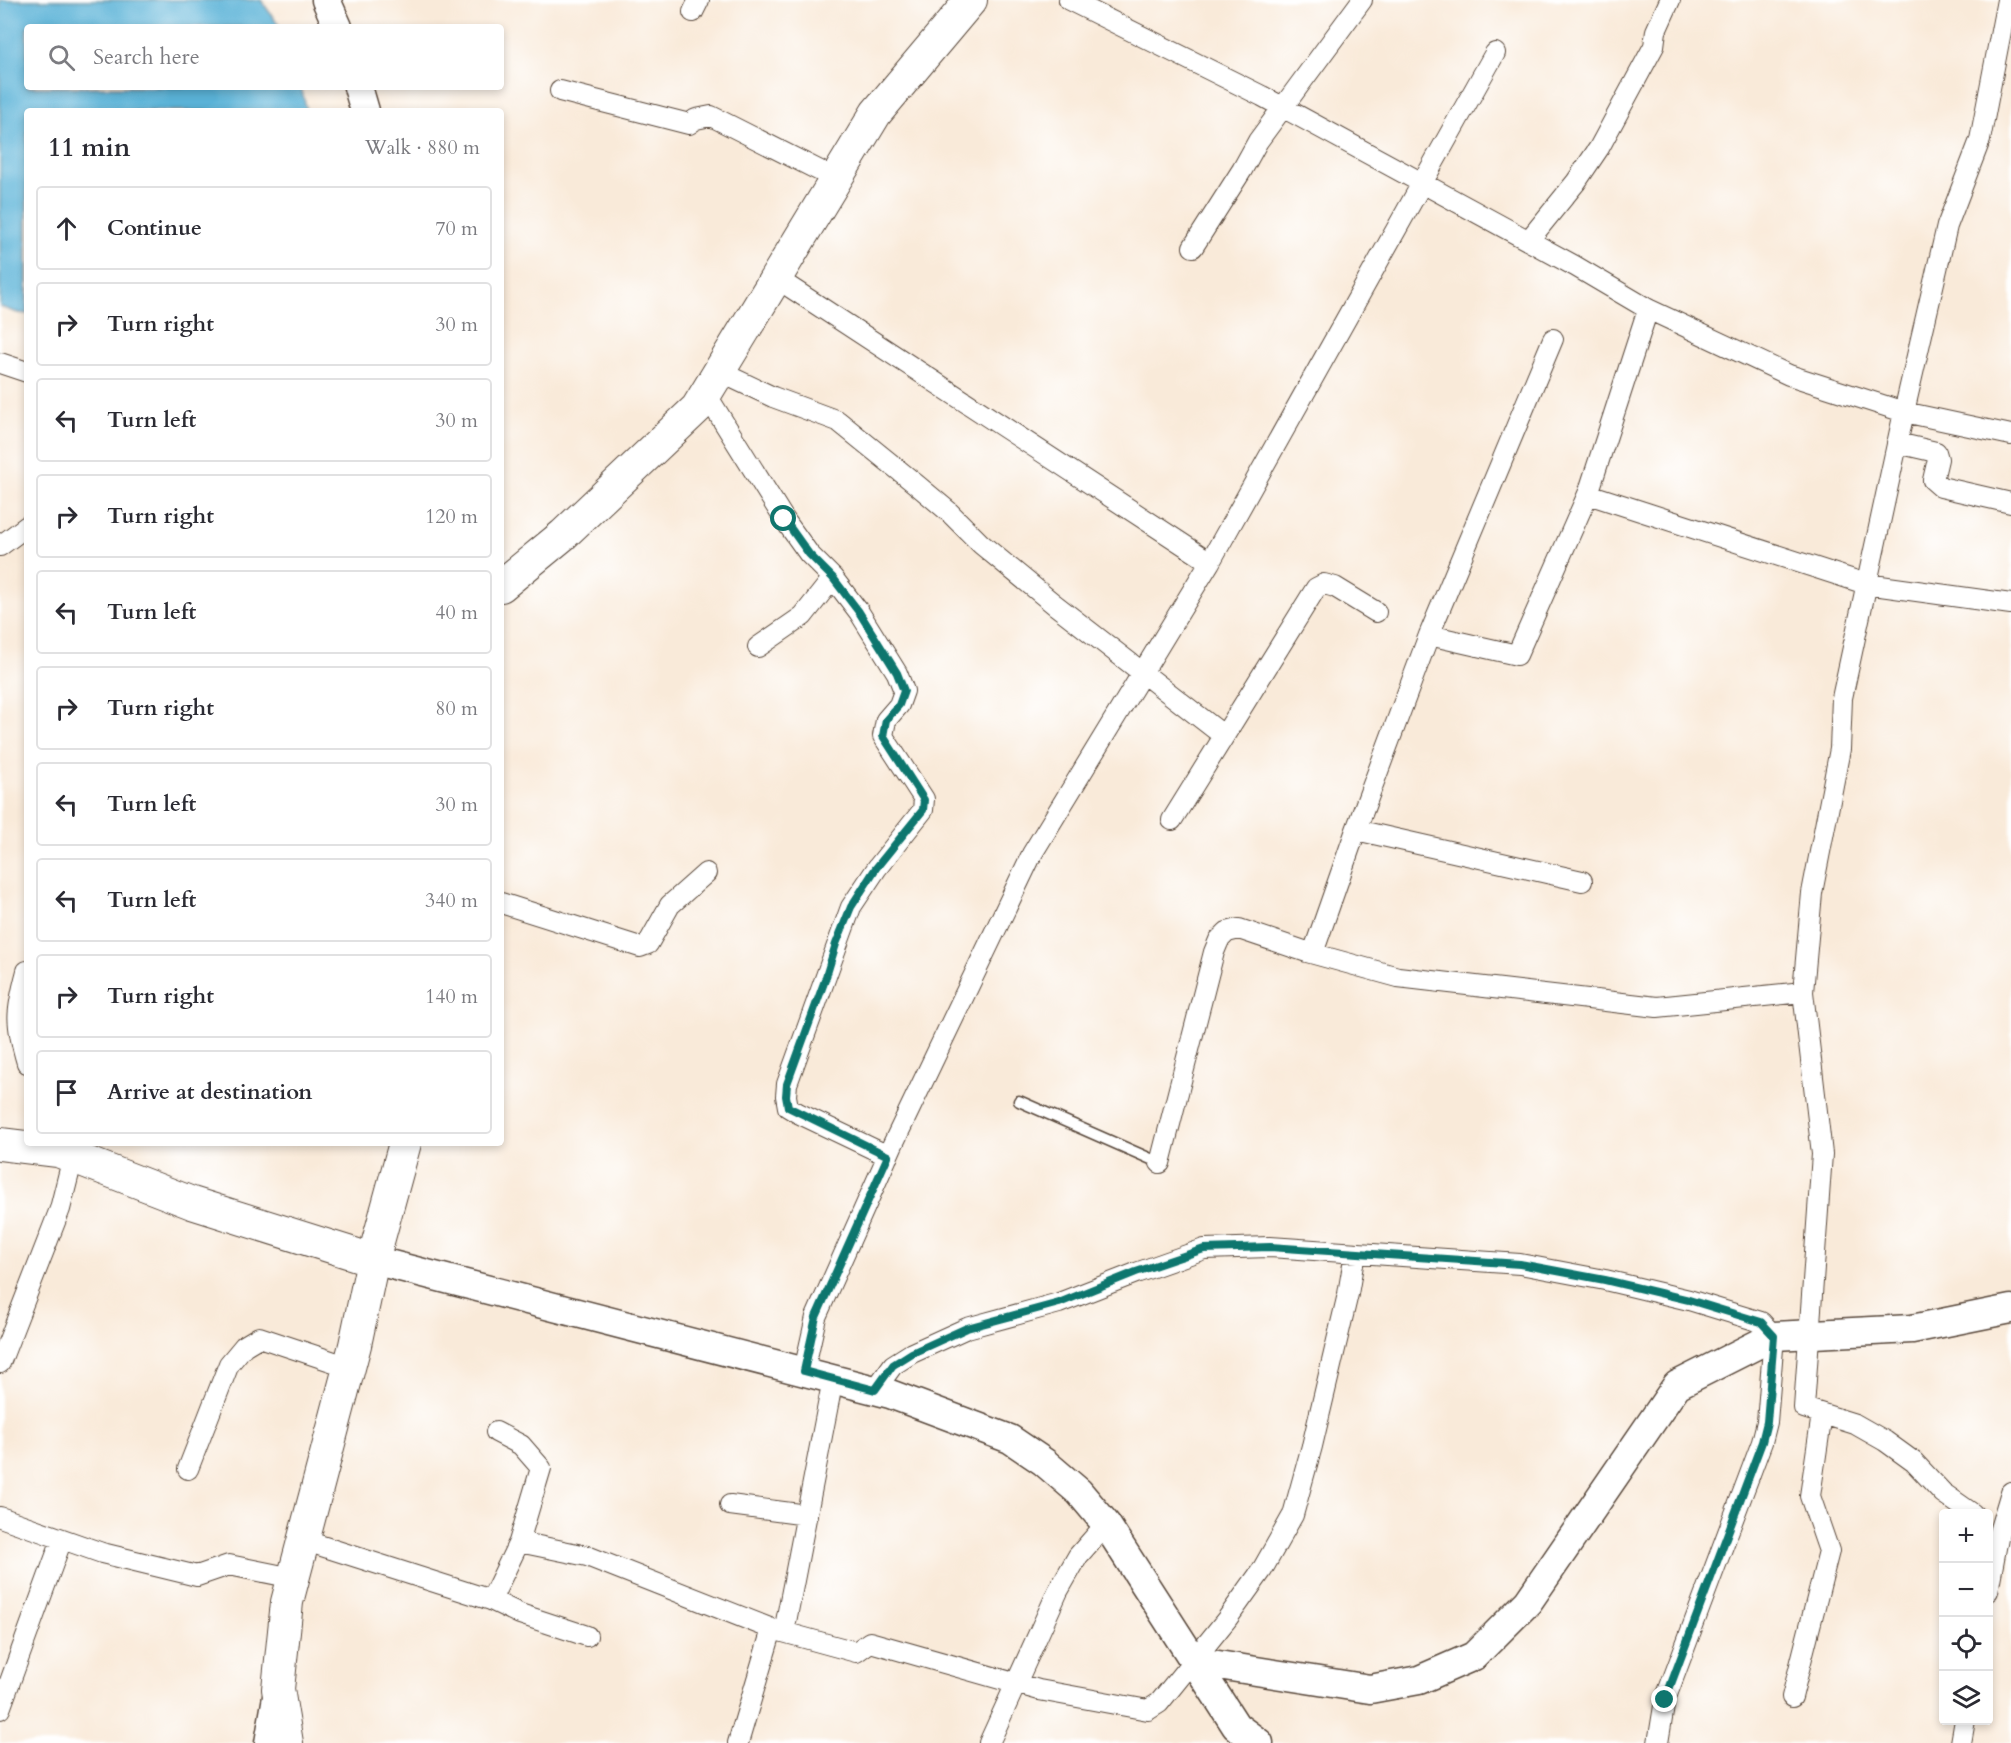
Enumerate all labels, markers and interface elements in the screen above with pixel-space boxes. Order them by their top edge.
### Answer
search box [24,24,504,90]
icon: search [45,41,78,74]
text: Search here [93,42,200,72]
text: 11 min [48,130,131,165]
text: Walk · 880 m [365,134,480,161]
icon: ahead [50,212,83,245]
text: Continue [107,213,202,243]
text: 70 m [435,215,478,242]
icon: right [50,308,83,341]
text: Turn right [107,309,214,339]
text: 30 m [435,311,478,338]
icon: left [50,404,83,437]
text: Turn left [107,405,196,435]
text: 30 m [435,407,478,434]
icon: right [50,500,83,533]
text: Turn right [107,501,214,531]
text: 120 m [425,503,478,530]
route start [770,505,796,531]
icon: left [50,596,83,629]
text: Turn left [107,597,196,627]
text: 40 m [435,599,478,626]
icon: right [50,692,83,725]
text: Turn right [107,693,214,723]
text: 80 m [435,695,478,722]
icon: left [50,788,83,821]
text: Turn left [107,789,196,819]
text: 30 m [435,791,478,818]
icon: left [50,884,83,917]
text: Turn left [107,885,196,915]
text: 340 m [425,887,478,914]
icon: right [50,980,83,1013]
text: Turn right [107,981,214,1011]
text: 140 m [425,983,478,1010]
icon: arrive [50,1076,83,1109]
text: Arrive at destination [107,1077,312,1107]
map controls [1939,1509,1993,1725]
button: + [1939,1509,1993,1563]
button: − [1939,1563,1993,1617]
button: locate [1939,1617,1993,1671]
button: layers [1939,1671,1993,1725]
route end [1651,1686,1677,1712]

